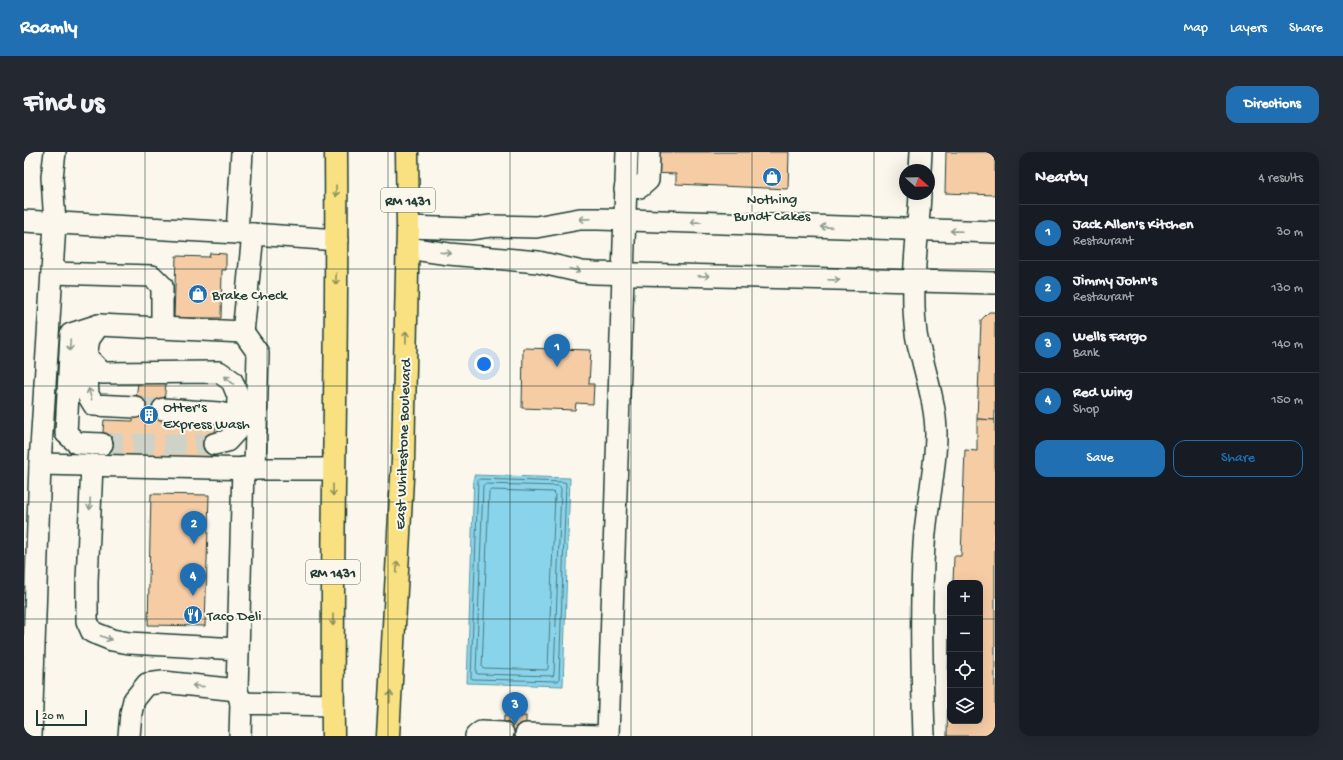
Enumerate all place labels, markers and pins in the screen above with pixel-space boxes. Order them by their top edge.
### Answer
shop icon: Nothing Bundt Cakes [761,166,783,188]
place label: Nothing Bundt Cakes [733,191,811,226]
shop icon: Brake Check [187,283,209,305]
place label: Brake Check [211,287,288,305]
pin: 1 [544,334,570,367]
place label: Otter's Express Wash [163,399,250,434]
building icon: Otter's Express Wash [138,404,160,426]
pin: 2 [181,511,207,544]
pin: 4 [180,563,206,596]
restaurant icon: Taco Deli [182,604,204,626]
place label: Taco Deli [206,608,262,626]
pin: 3 [502,692,528,725]

